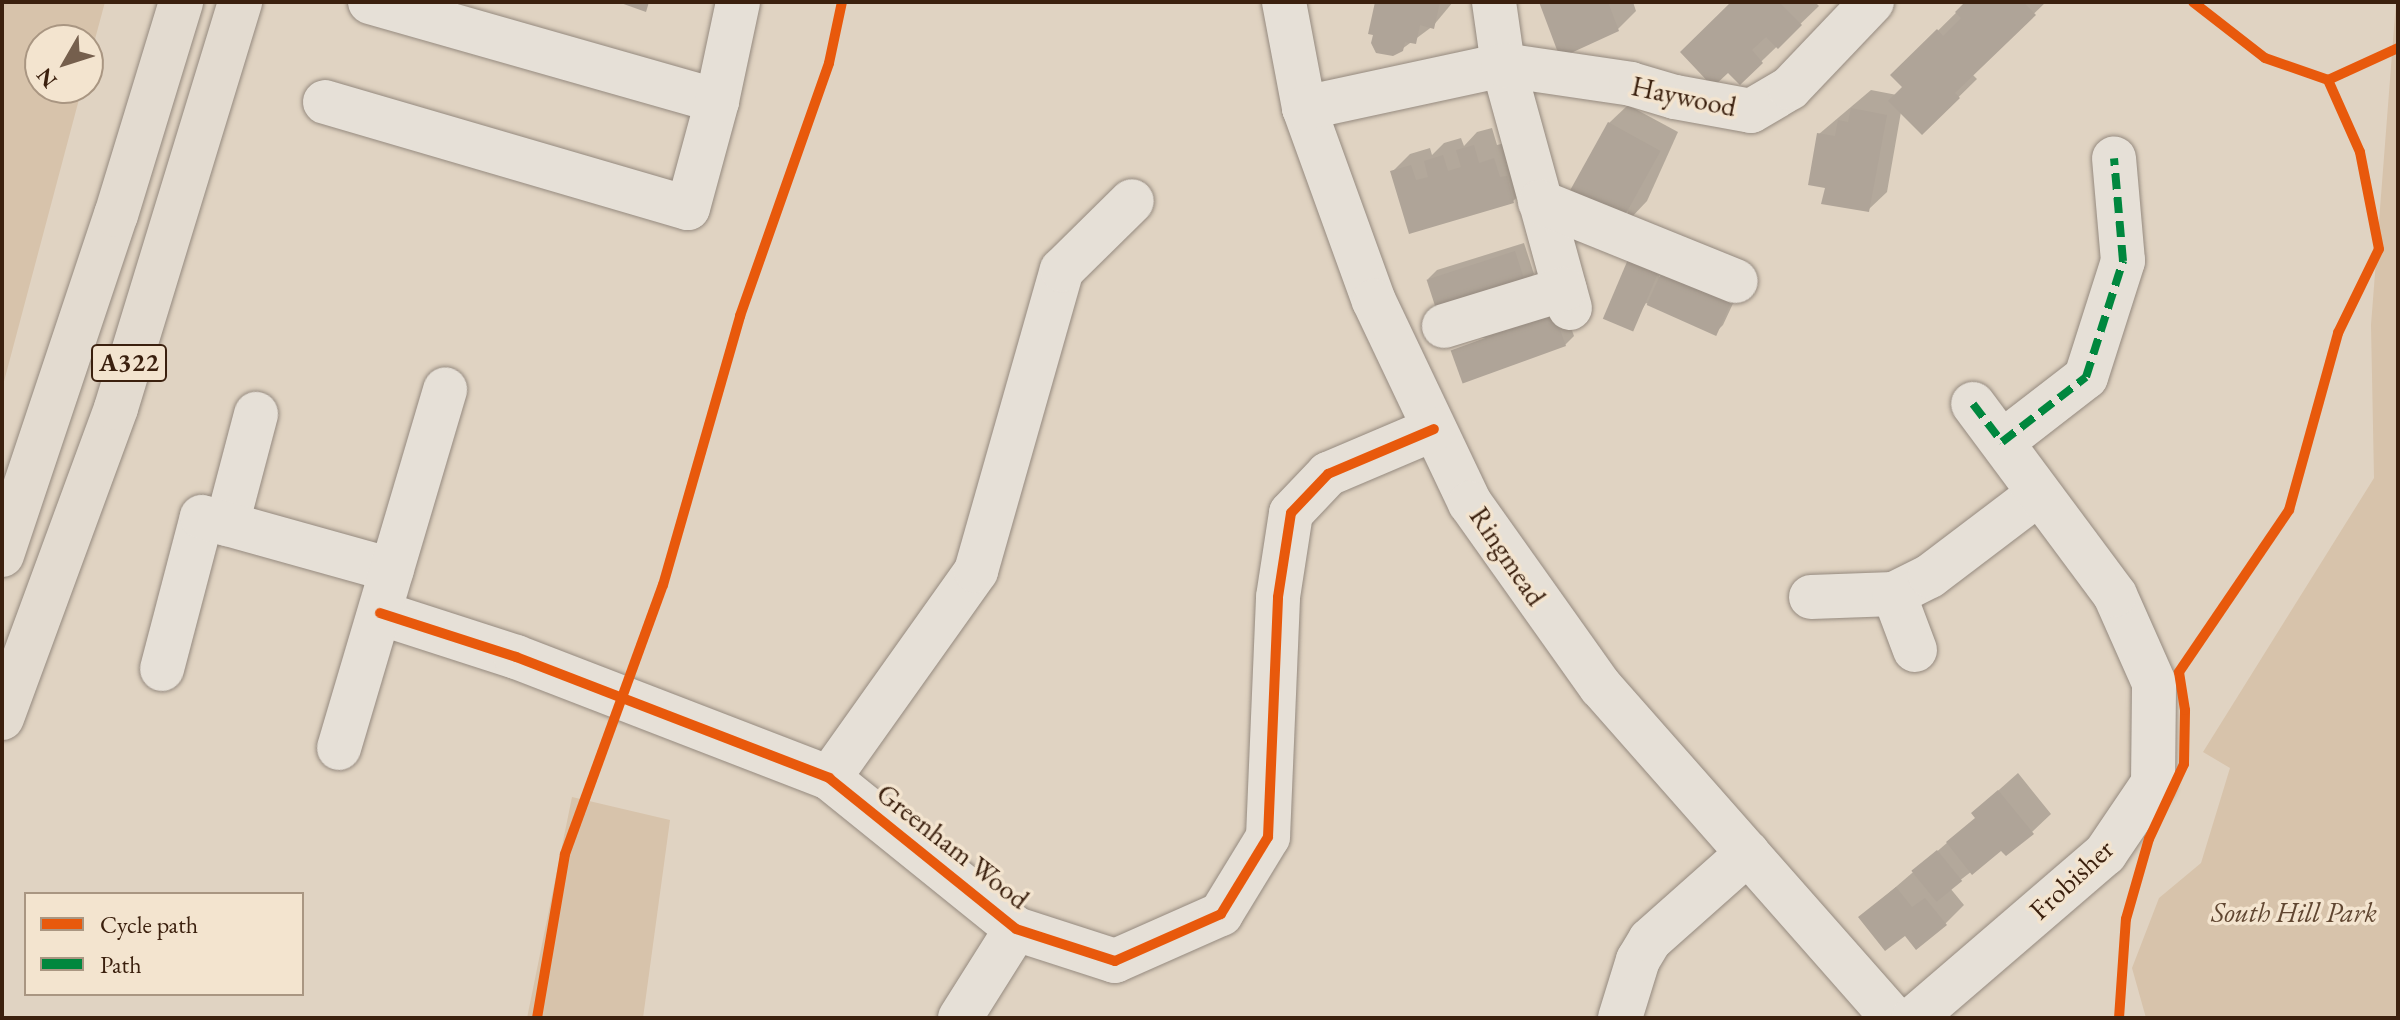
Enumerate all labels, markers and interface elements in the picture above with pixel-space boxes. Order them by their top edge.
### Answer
north arrow [24,24,104,104]
text: N [30,62,63,94]
street label: Haywood [1629,69,1739,123]
road number: A322 [91,341,167,385]
street label: Ringmead [1463,500,1553,612]
street label: Greenham Wood [870,776,1036,916]
street label: Frobisher [2022,832,2120,926]
legend [24,892,304,996]
park label: South Hill Park [2211,895,2377,929]
text: Cycle path [100,909,198,940]
text: Path [100,949,142,980]

